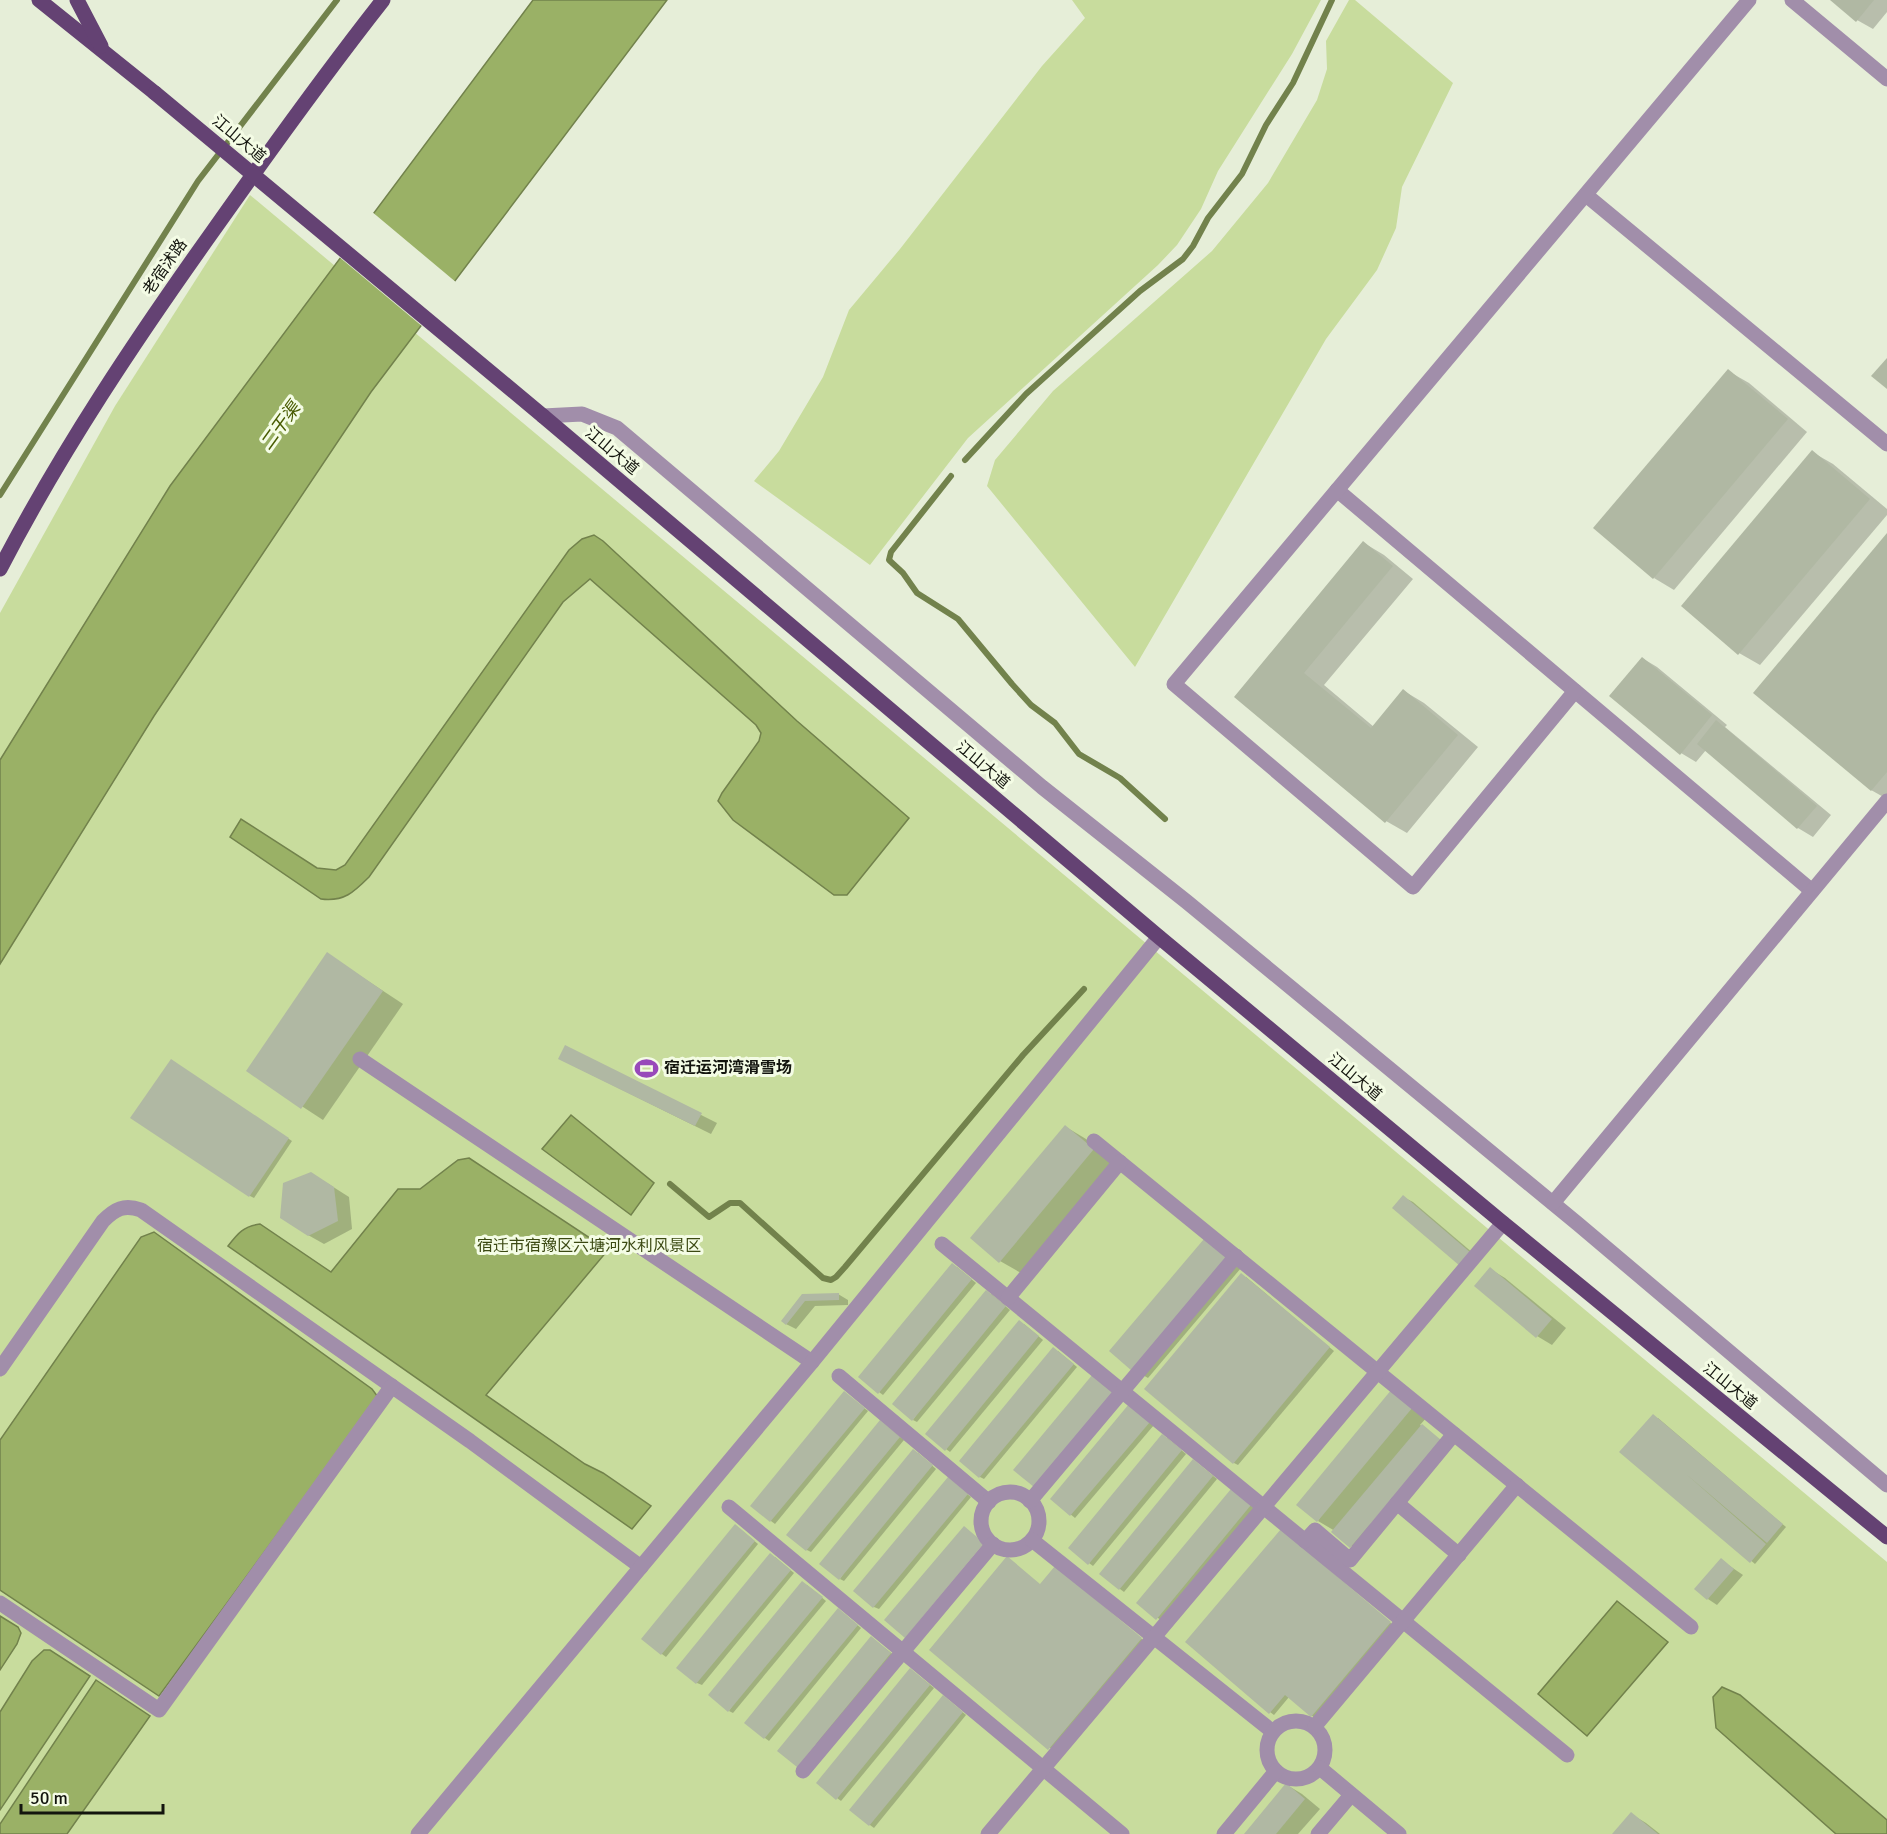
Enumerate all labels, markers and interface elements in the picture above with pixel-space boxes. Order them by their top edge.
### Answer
street label: 江山大道 [208,111,270,167]
street label: 老宿沭路 [138,235,192,299]
water label: 二干渠 [255,395,307,454]
street label: 江山大道 [581,423,643,479]
street label: 江山大道 [952,737,1014,793]
street label: 江山大道 [1324,1049,1386,1105]
sports icon: 宿迁运河湾滑雪场 [633,1055,659,1081]
place label: 宿迁运河湾滑雪场 [664,1058,792,1078]
park label: 宿迁市宿豫区六塘河水利风景区 [477,1236,701,1256]
street label: 江山大道 [1699,1358,1761,1414]
scale bar [21,1777,164,1815]
text: 50 m [30,1787,68,1809]

